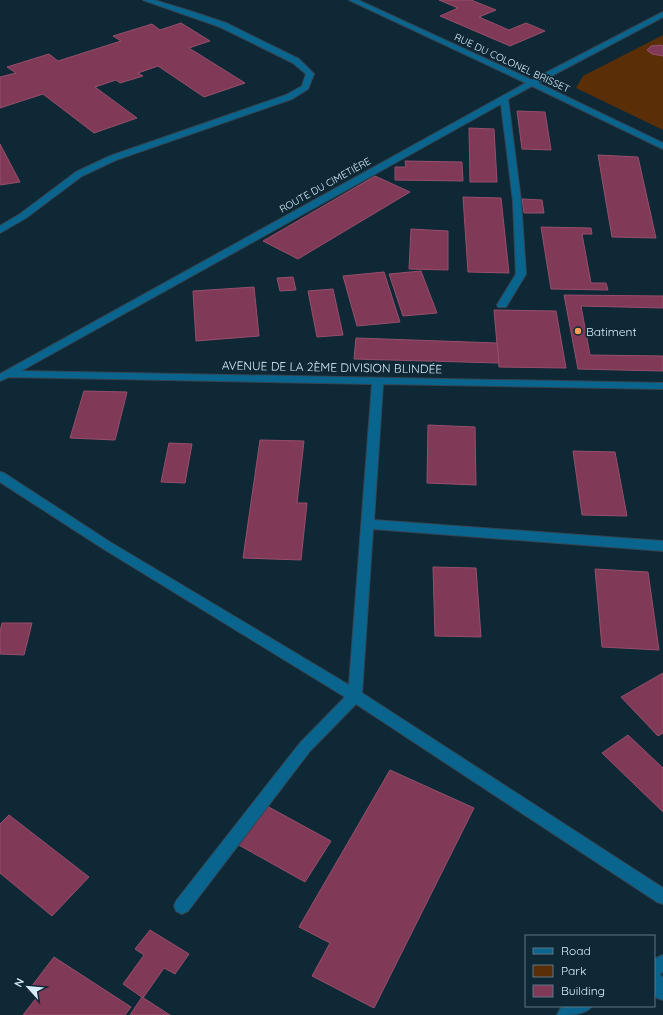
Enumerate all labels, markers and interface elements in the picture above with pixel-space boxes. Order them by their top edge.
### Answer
street label: RUE DU COLONEL BRISSET [452,30,572,96]
street label: ROUTE DU CIMETIÈRE [277,154,373,216]
place label: Batiment [586,324,636,339]
marker: Batiment [573,326,583,336]
street label: AVENUE DE LA 2ÈME DIVISION BLINDÉE [222,358,442,376]
legend [525,935,655,1007]
text: Road [561,943,591,958]
text: Park [561,963,586,978]
north arrow [8,967,48,1007]
text: N [11,976,27,989]
text: Building [561,983,605,998]

